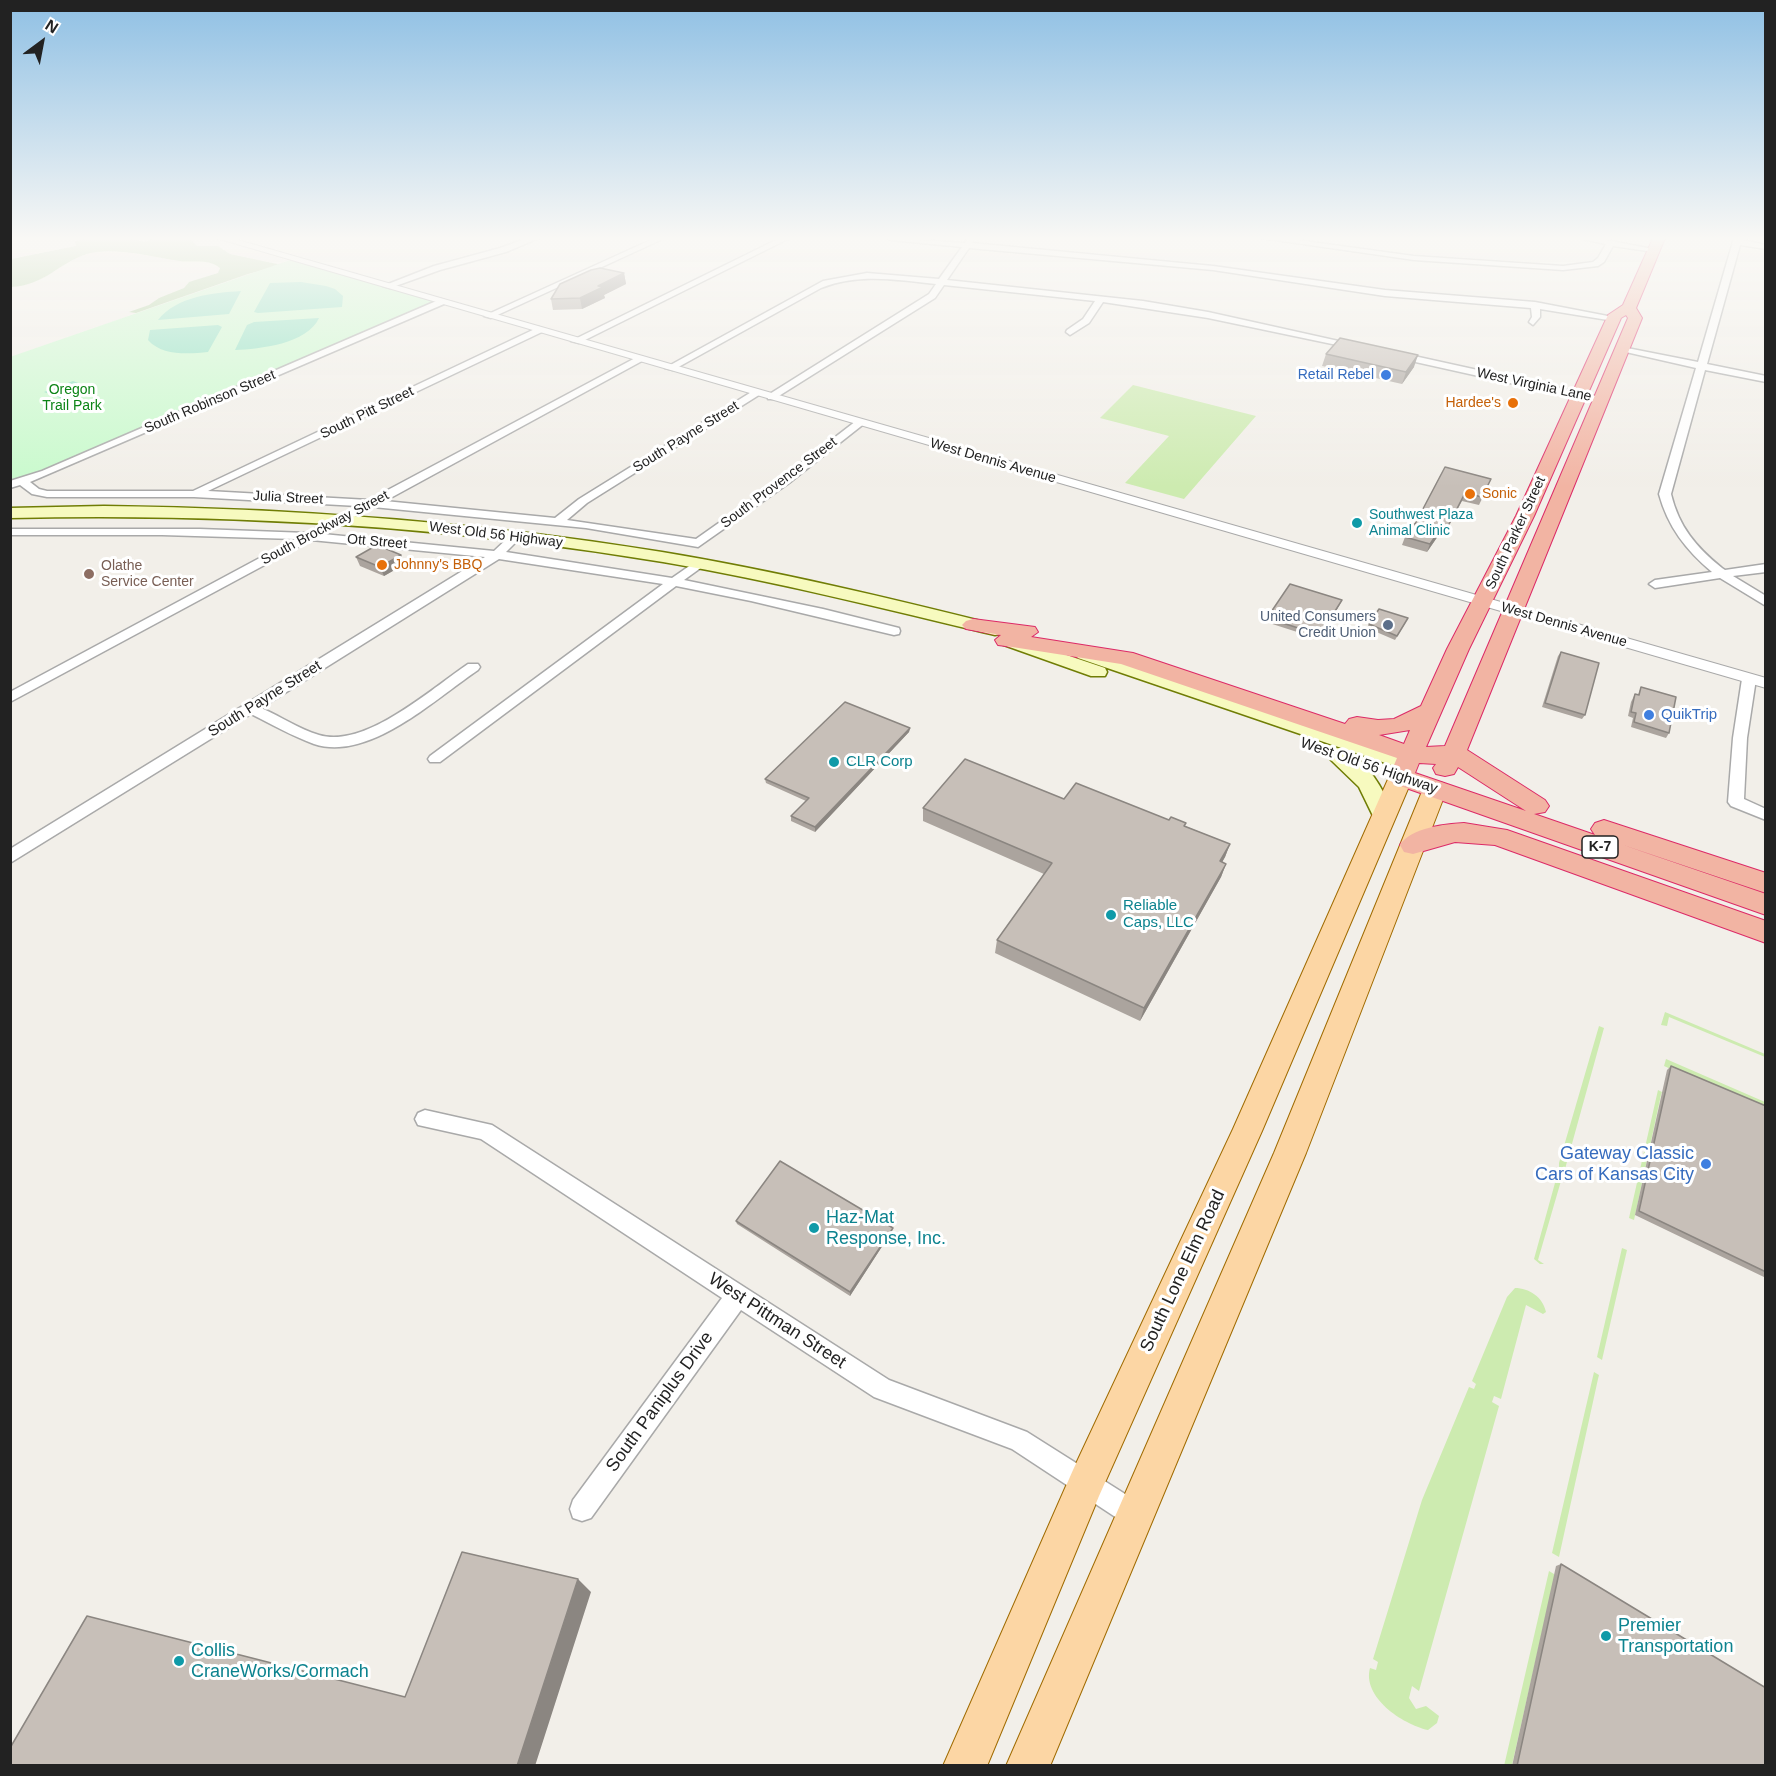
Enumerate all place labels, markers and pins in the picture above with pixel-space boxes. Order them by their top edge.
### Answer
place label: Retail Rebel [1298,367,1374,383]
marker: Retail Rebel [1379,368,1393,382]
place label: Hardee's [1445,395,1501,411]
marker: Hardee's [1506,396,1520,410]
place label: Sonic [1482,486,1517,502]
marker: Sonic [1463,487,1477,501]
place label: Southwest Plaza Animal Clinic [1369,507,1473,540]
marker: Southwest Plaza Animal Clinic [1350,516,1364,530]
place label: Johnny's BBQ [394,557,482,573]
place label: Olathe Service Center [101,558,194,590]
marker: Johnny's BBQ [375,558,389,572]
marker: Olathe Service Center [82,567,96,581]
place label: United Consumers Credit Union [1260,609,1376,642]
marker: United Consumers Credit Union [1381,618,1395,632]
place label: QuikTrip [1661,706,1717,724]
marker: QuikTrip [1642,708,1656,722]
place label: CLR Corp [846,753,913,771]
marker: CLR Corp [827,755,841,769]
place label: Reliable Caps, LLC [1123,897,1194,932]
marker: Reliable Caps, LLC [1104,908,1118,922]
place label: Gateway Classic Cars of Kansas City [1535,1143,1694,1186]
marker: Gateway Classic Cars of Kansas City [1699,1157,1713,1171]
place label: Haz-Mat Response, Inc. [826,1207,946,1250]
marker: Haz-Mat Response, Inc. [807,1221,821,1235]
place label: Premier Transportation [1618,1615,1733,1658]
marker: Premier Transportation [1599,1629,1613,1643]
place label: Collis CraneWorks/Cormach [191,1640,369,1682]
marker: Collis CraneWorks/Cormach [172,1654,186,1668]

